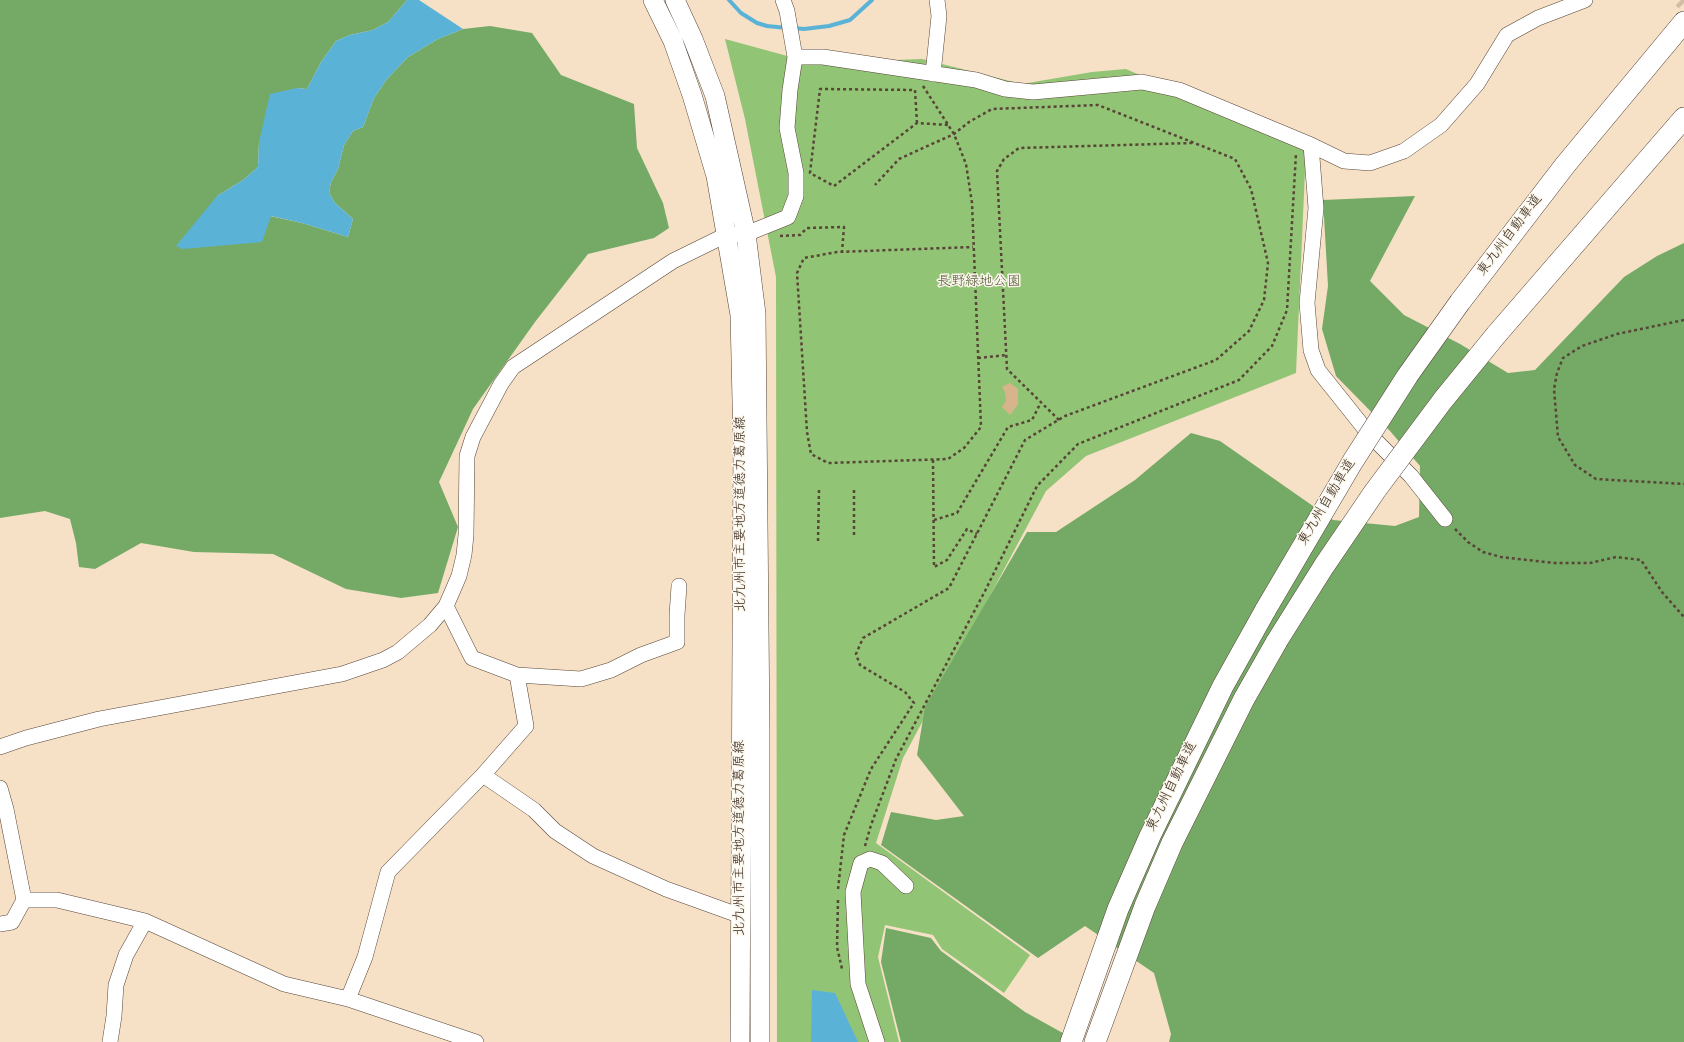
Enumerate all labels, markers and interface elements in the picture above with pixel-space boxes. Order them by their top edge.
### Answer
street label: 東九州自動車道 [1475,192,1547,280]
park label: 長野緑地公園 [937,275,1021,291]
street label: 北九州市主要地方道徳力葛原線 [734,416,750,612]
street label: 東九州自動車道 [1296,457,1360,549]
street label: 東九州自動車道 [1144,739,1202,835]
street label: 北九州市主要地方道徳力葛原線 [733,740,749,936]

